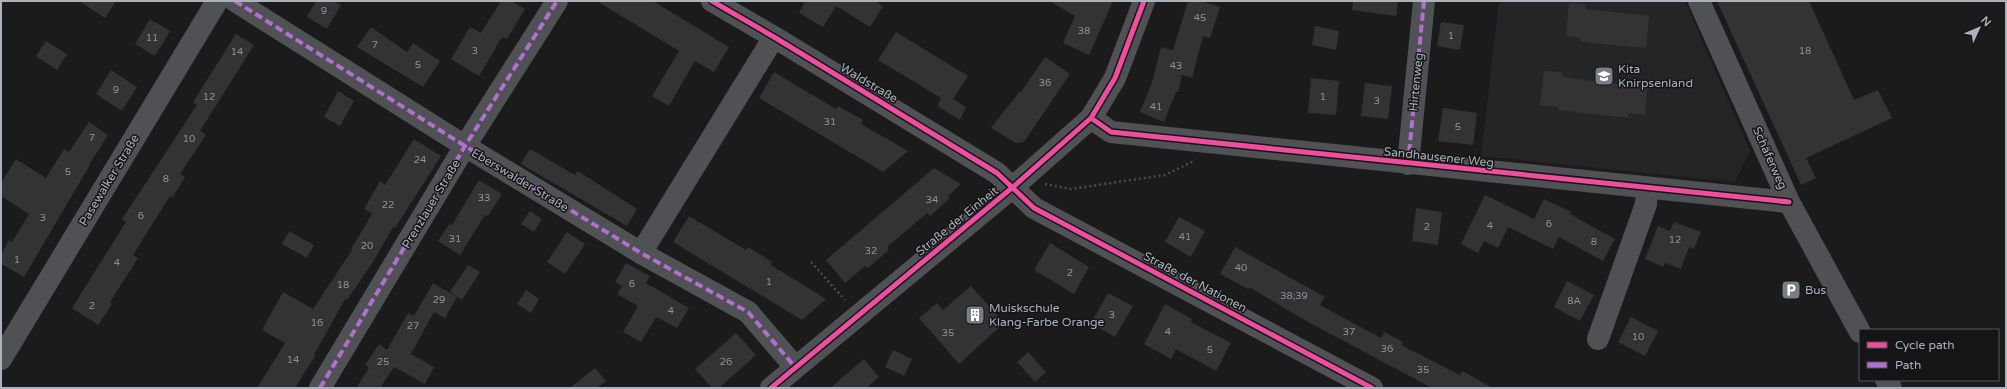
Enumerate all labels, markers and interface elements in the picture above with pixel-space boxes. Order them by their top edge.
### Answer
house number: 9 [321,5,327,17]
north arrow [1959,8,1999,48]
house number: 45 [1194,12,1206,24]
text: N [1978,14,1994,29]
house number: 38 [1078,25,1090,37]
house number: 1 [1448,30,1454,42]
house number: 11 [146,32,158,44]
house number: 7 [372,39,378,51]
house number: 3 [472,45,478,57]
house number: 18 [1799,45,1811,57]
house number: 14 [231,46,243,58]
street label: Hirtenweg [1406,52,1426,112]
house number: 5 [415,59,421,71]
street label: Waldstraße [838,60,901,106]
house number: 43 [1170,60,1182,72]
place label: Kita Knirpsenland [1618,62,1693,90]
school or university icon: Kita Knirpsenland [1593,65,1615,87]
house number: 36 [1039,77,1051,89]
house number: 9 [113,84,119,96]
house number: 12 [203,91,215,103]
house number: 1 [1320,91,1326,103]
house number: 3 [1374,95,1380,107]
house number: 41 [1150,101,1162,113]
house number: 31 [824,116,836,128]
house number: 5 [1455,121,1461,133]
street label: Schäferweg [1750,125,1790,191]
street label: Pasewalker Straße [76,132,142,228]
house number: 7 [89,132,95,144]
house number: 10 [183,133,195,145]
street label: Sandhausener Weg [1383,144,1495,170]
street label: Eberswalder Straße [469,145,571,215]
house number: 24 [414,154,426,166]
street label: Prenzlauer Straße [399,157,463,251]
house number: 5 [65,166,71,178]
house number: 8 [163,173,169,185]
street label: Straße der Einheit [913,183,1001,259]
house number: 33 [478,192,490,204]
house number: 34 [926,194,938,206]
house number: 22 [382,199,394,211]
house number: 6 [138,210,144,222]
house number: 3 [40,212,46,224]
house number: 6 [1546,218,1552,230]
house number: 4 [1487,220,1493,232]
house number: 2 [1424,221,1430,233]
house number: 41 [1179,231,1191,243]
house number: 31 [449,233,461,245]
house number: 12 [1669,234,1681,246]
house number: 8 [1591,236,1597,248]
house number: 20 [361,240,373,252]
house number: 32 [865,245,877,257]
street label: Straße der Nationen [1141,249,1249,315]
house number: 1 [14,254,20,266]
house number: 4 [114,257,120,269]
house number: 40 [1235,262,1247,274]
house number: 2 [1067,267,1073,279]
house number: 1 [766,276,772,288]
house number: 6 [629,278,635,290]
house number: 18 [337,279,349,291]
parking icon: Bus [1780,279,1802,301]
place label: Bus [1805,283,1827,297]
house number: 38;39 [1280,290,1308,302]
house number: 29 [433,294,445,306]
house number: 8A [1567,295,1581,307]
house number: 2 [89,300,95,312]
place label: Muiskschule Klang-Farbe Orange [989,301,1105,329]
building icon: Muiskschule Klang-Farbe Orange [964,304,986,326]
house number: 4 [668,305,674,317]
house number: 3 [1109,309,1115,321]
house number: 16 [311,317,323,329]
house number: 27 [407,320,419,332]
house number: 4 [1165,326,1171,338]
house number: 37 [1343,326,1355,338]
house number: 35 [942,327,954,339]
legend [1859,329,1999,381]
house number: 10 [1632,331,1644,343]
text: Cycle path [1895,338,1954,352]
house number: 36 [1381,343,1393,355]
house number: 5 [1207,344,1213,356]
house number: 14 [287,354,299,366]
house number: 25 [377,356,389,368]
house number: 26 [720,356,732,368]
text: Path [1895,358,1921,372]
house number: 35 [1417,364,1429,376]

